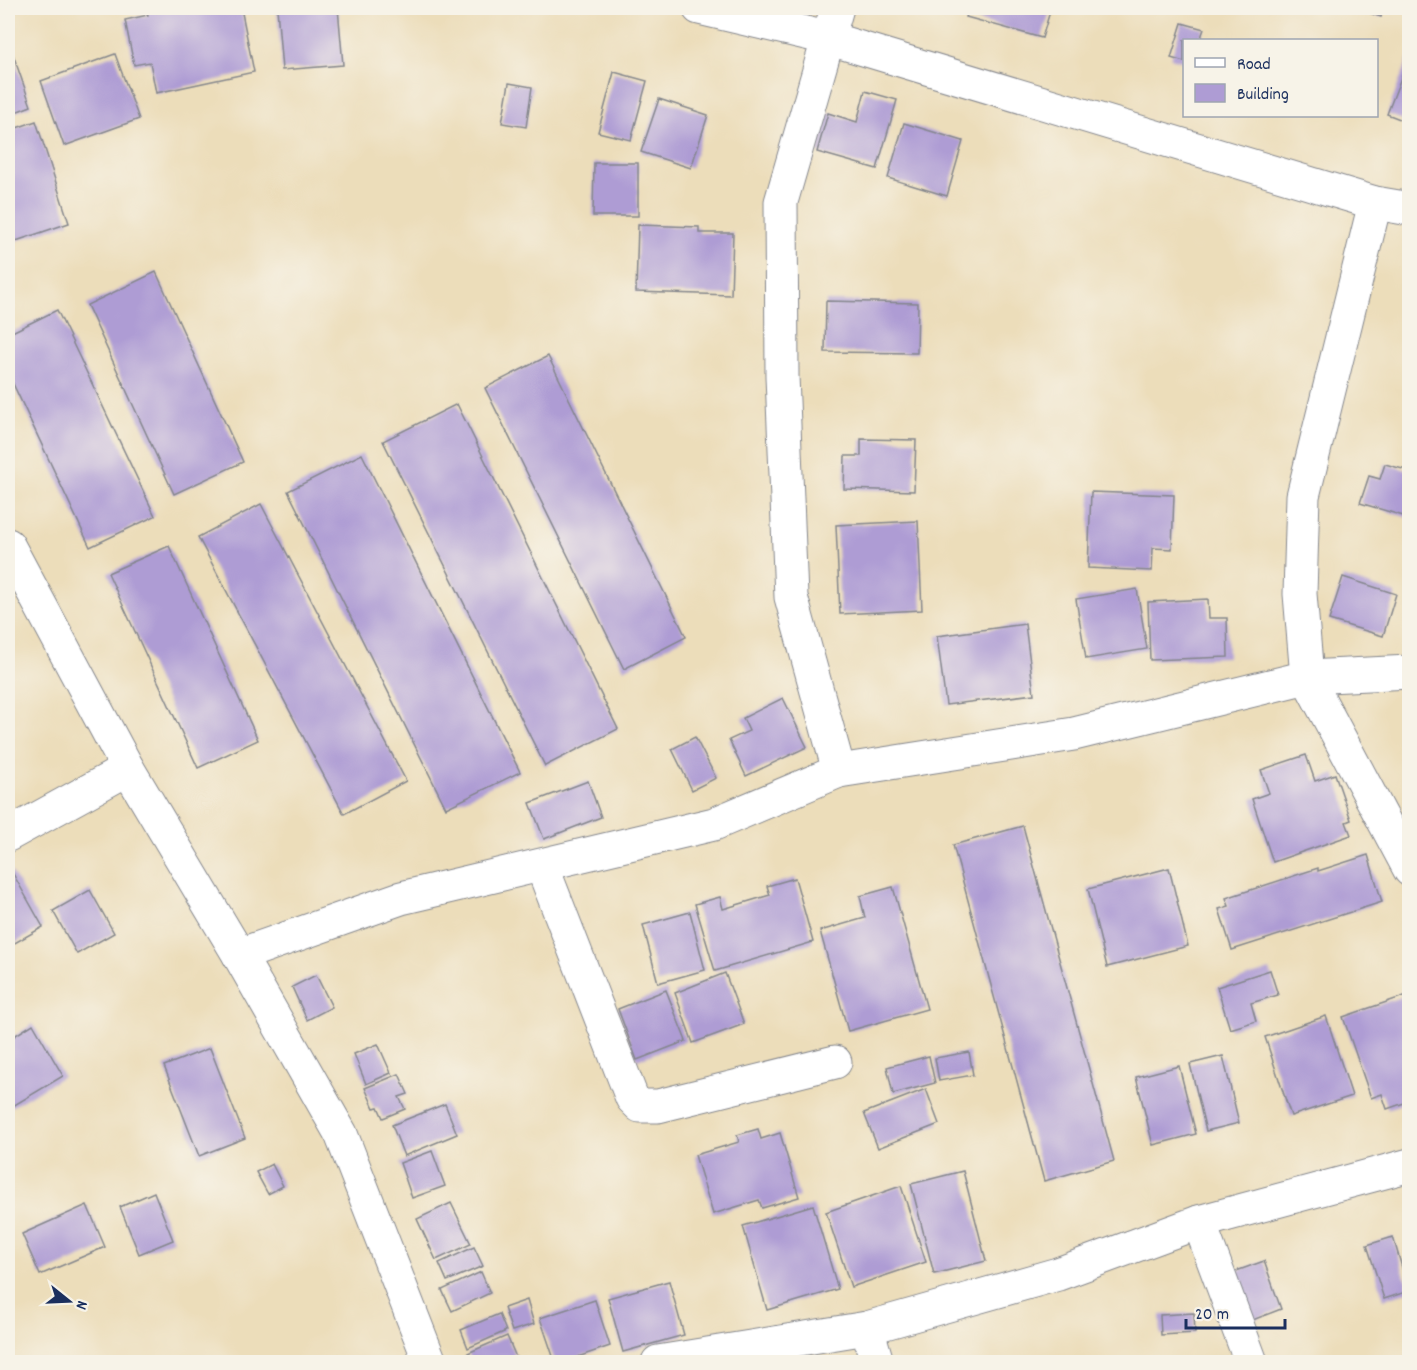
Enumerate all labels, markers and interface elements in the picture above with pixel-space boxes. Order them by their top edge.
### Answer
legend [1183,39,1378,117]
text: Road [1237,53,1271,78]
text: Building [1237,83,1289,108]
north arrow [39,1271,99,1331]
scale bar [1186,1292,1285,1330]
text: N [69,1298,93,1312]
text: 20 m [1195,1303,1229,1328]

